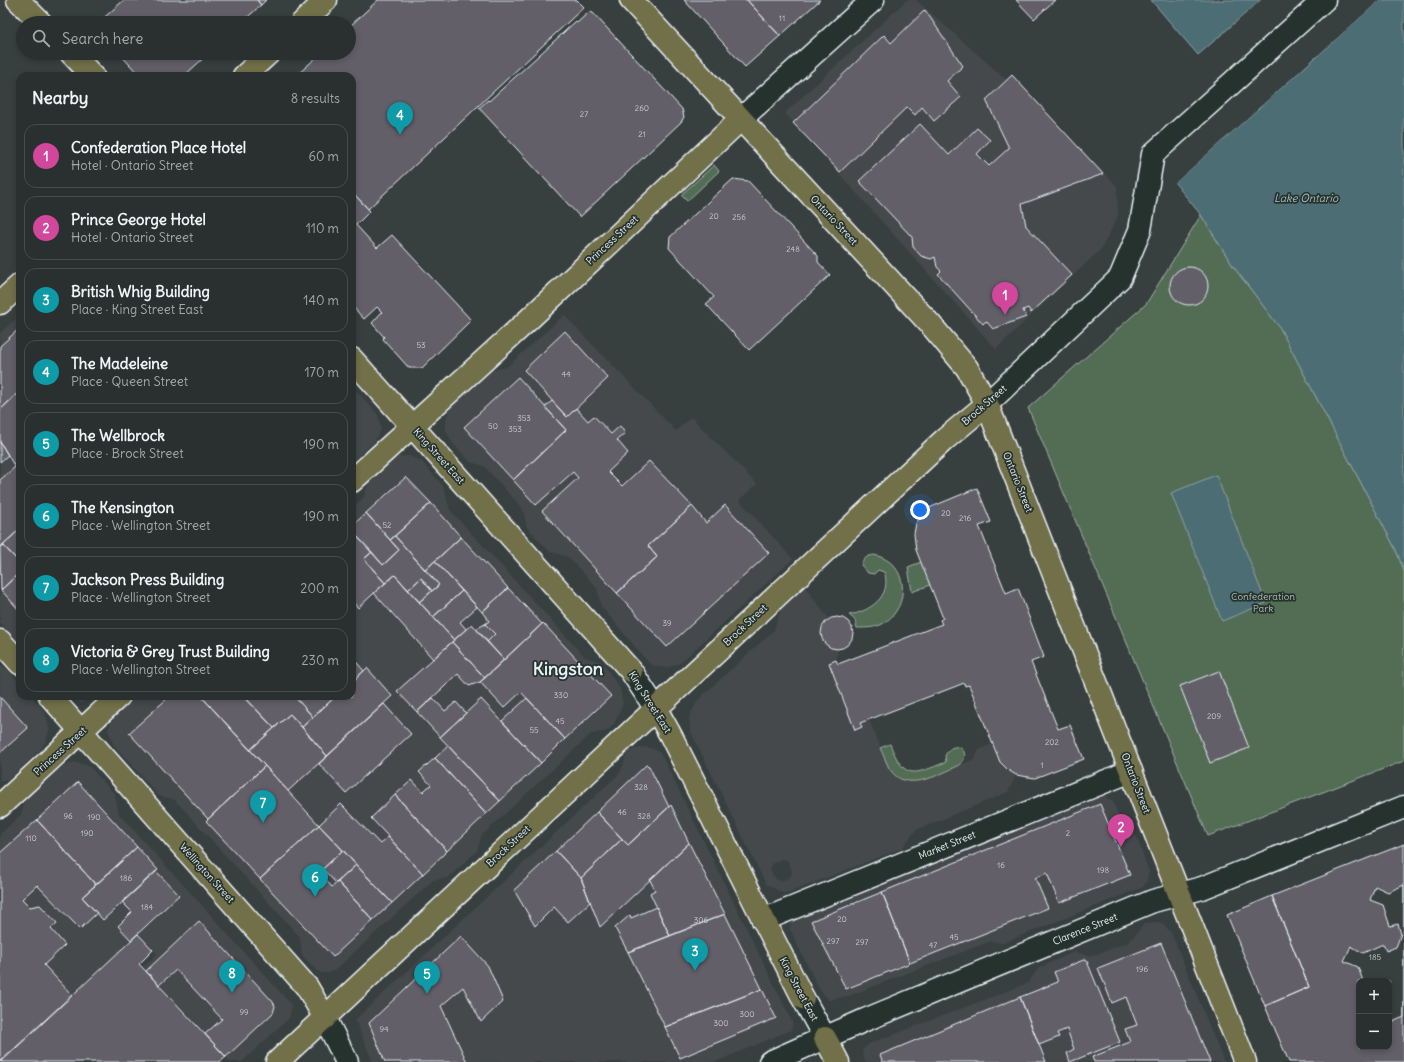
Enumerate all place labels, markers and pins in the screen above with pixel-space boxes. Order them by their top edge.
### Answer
pin: 4 [387,102,413,135]
pin: 1 [992,282,1018,315]
pin: 7 [250,790,276,823]
pin: 2 [1108,814,1134,847]
pin: 6 [302,864,328,897]
pin: 3 [682,938,708,971]
pin: 8 [219,960,245,993]
pin: 5 [414,961,440,994]

